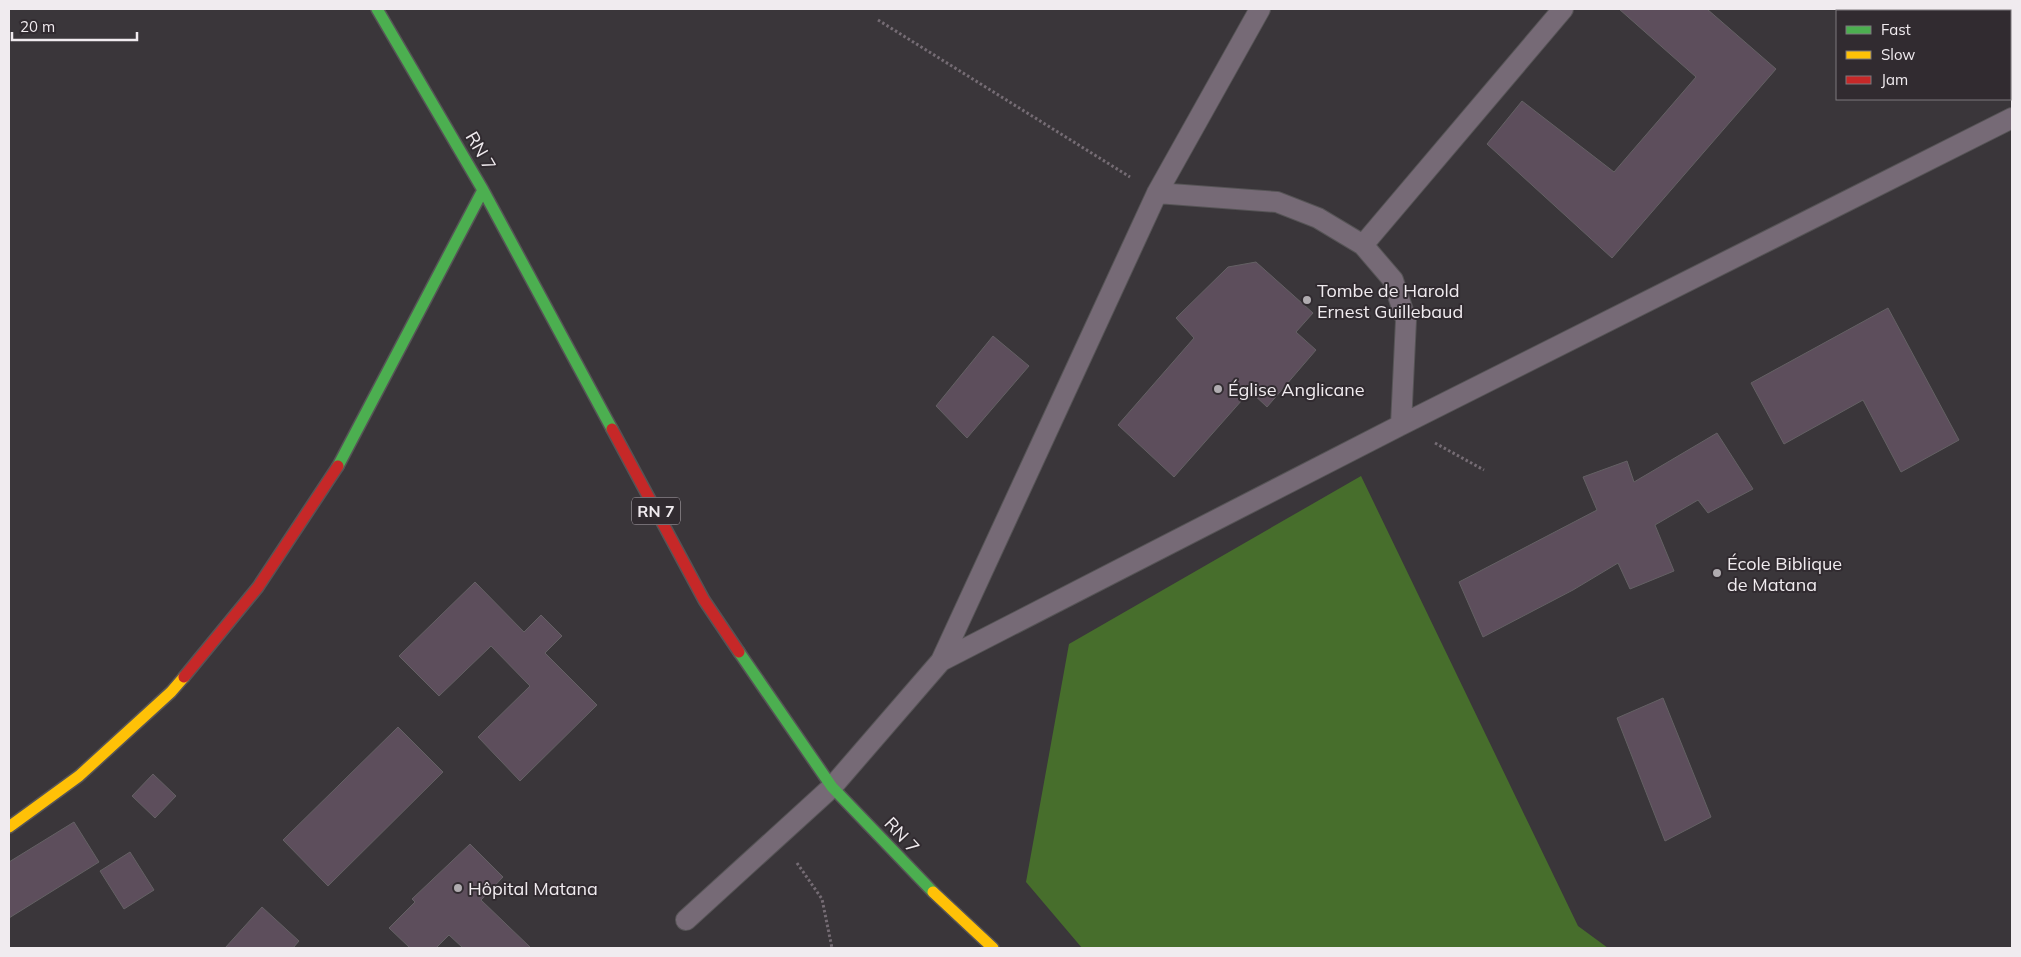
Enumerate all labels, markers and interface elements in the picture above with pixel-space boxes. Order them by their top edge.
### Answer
scale bar [12,10,138,42]
legend [1836,10,2011,100]
text: 20 m [20,17,55,36]
text: Fast [1881,20,1911,39]
text: Slow [1881,45,1915,64]
text: Jam [1881,70,1908,89]
street label: RN 7 [461,127,501,175]
place label: Tombe de Harold Ernest Guillebaud [1317,279,1463,323]
marker: Tombe de Harold Ernest Guillebaud [1301,294,1313,306]
place label: Église Anglicane [1228,378,1365,401]
marker: Église Anglicane [1212,383,1224,395]
road number: RN 7 [632,498,680,524]
place label: École Biblique de Matana [1727,552,1842,596]
marker: École Biblique de Matana [1711,567,1723,579]
street label: RN 7 [879,812,925,858]
place label: Hôpital Matana [468,877,598,900]
marker: Hôpital Matana [452,882,464,894]

